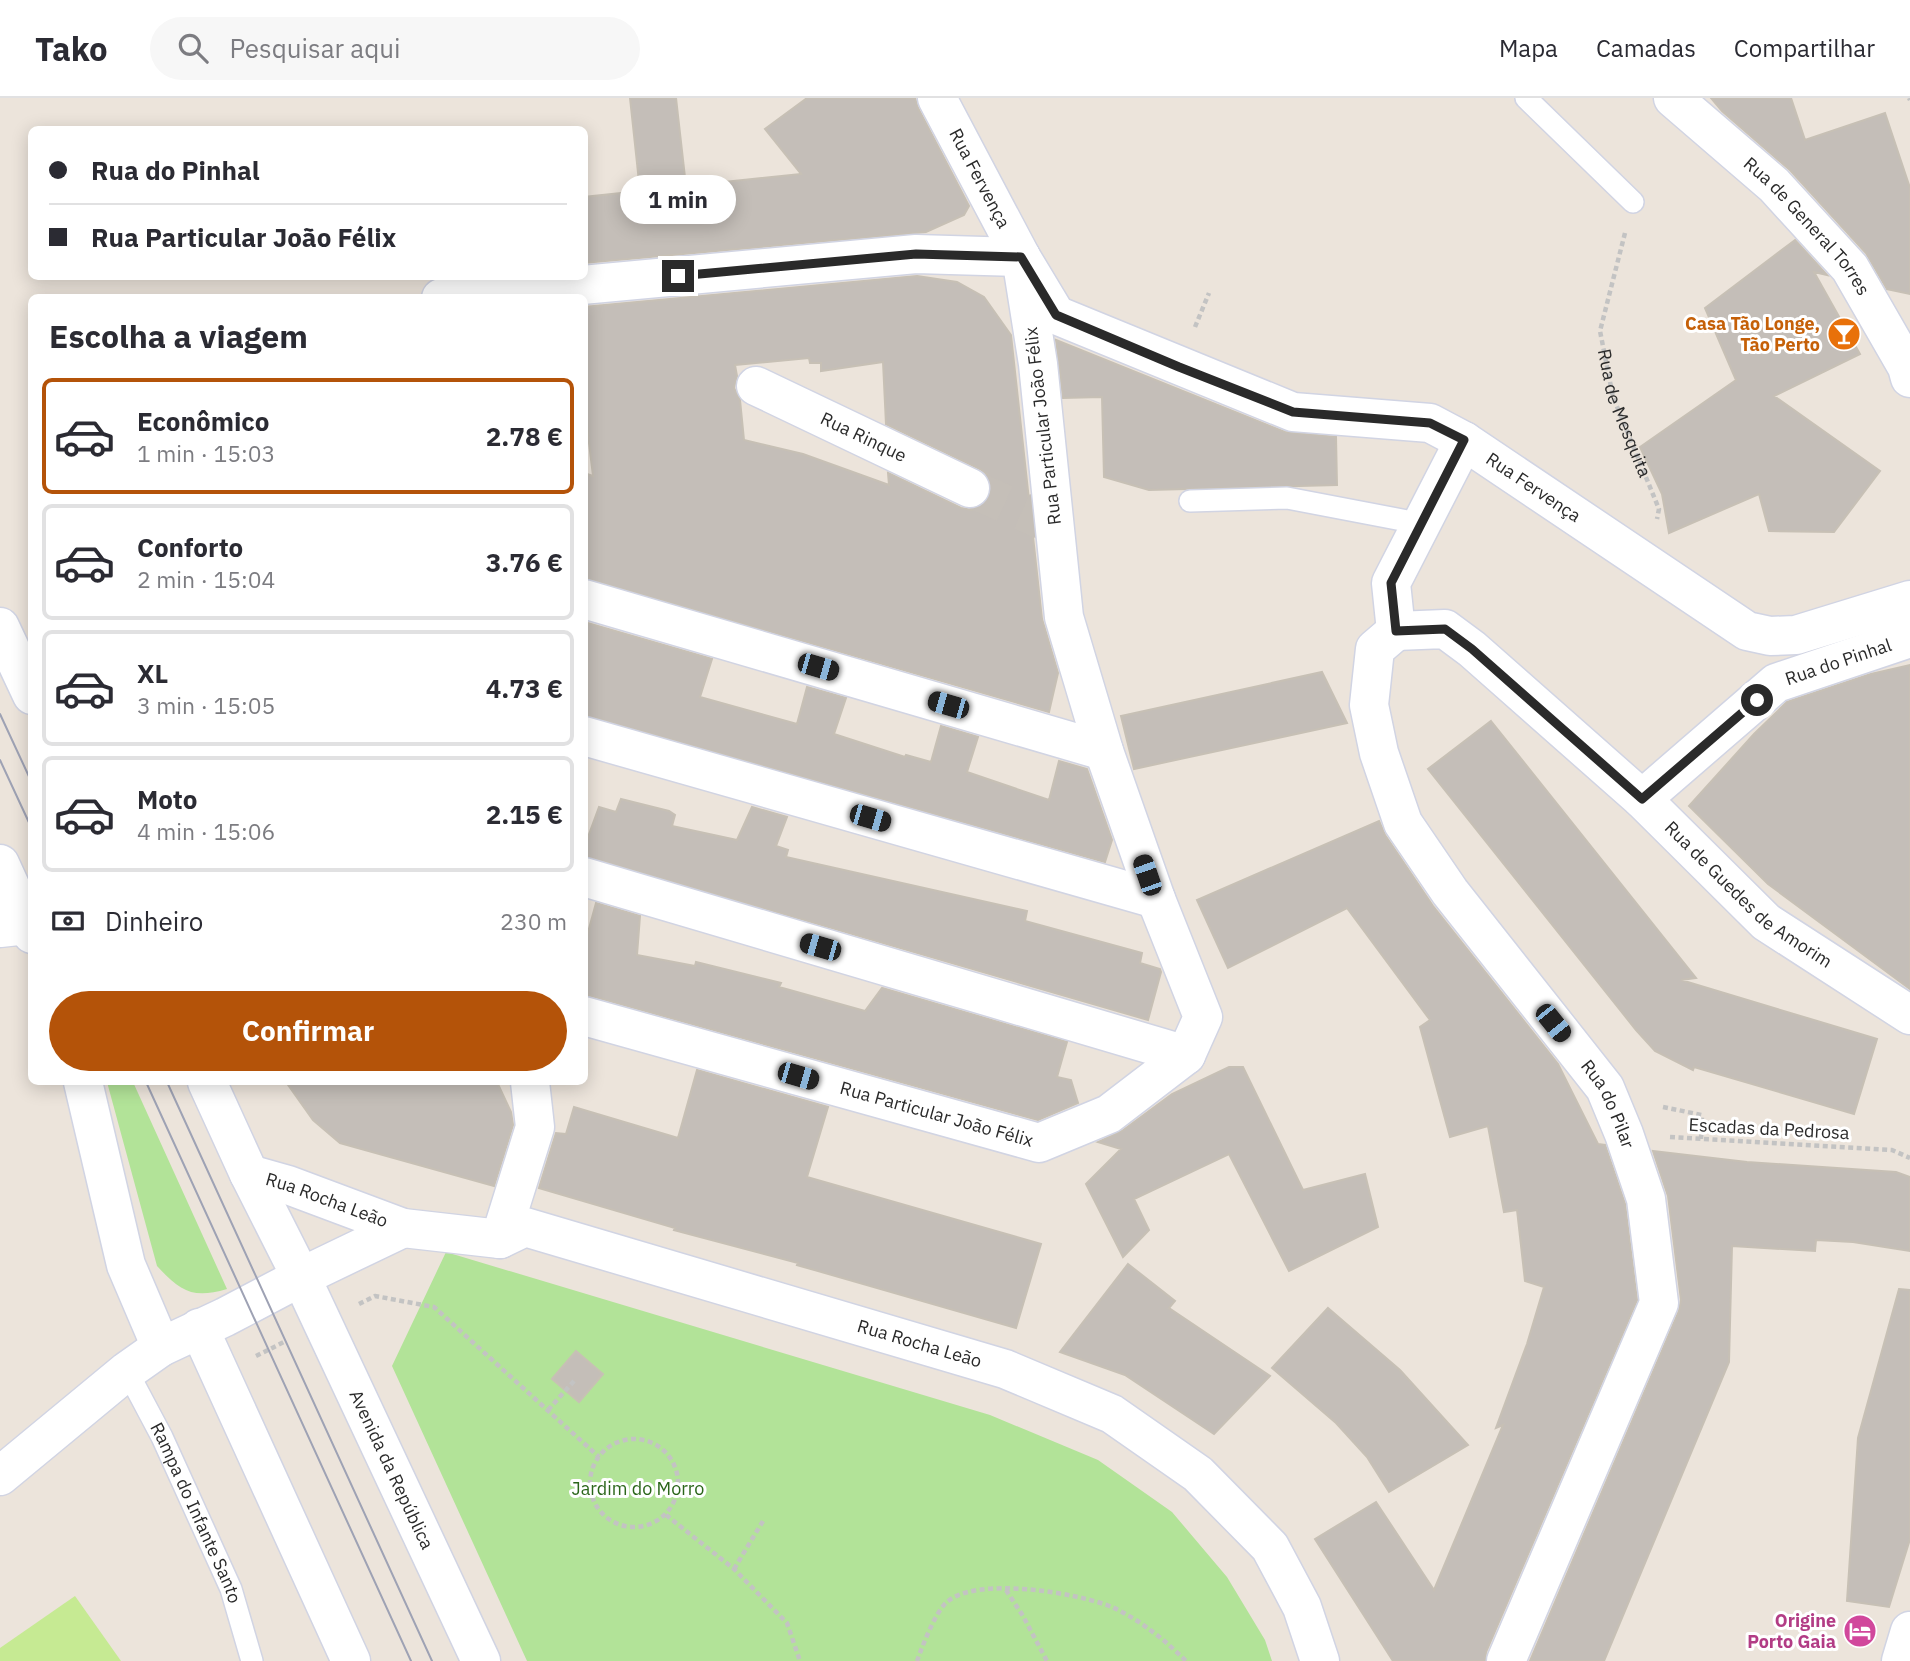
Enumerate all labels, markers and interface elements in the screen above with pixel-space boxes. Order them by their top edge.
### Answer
search box [150,17,640,80]
text: Tako [35,27,108,70]
icon: search [174,29,212,67]
text: Pesquisar aqui [230,31,401,65]
text: Mapa [1499,32,1558,64]
text: Camadas [1596,32,1696,64]
text: Compartilhar [1734,32,1875,64]
street label: Rua Fervença [944,124,1016,232]
street label: Rua de General Torres [1739,152,1875,299]
text: Rua do Pinhal [91,153,260,187]
callout: 1 min [620,174,736,223]
text: 1 min [648,184,708,214]
text: Rua Particular João Félix [91,220,396,254]
route end [662,260,694,292]
place label: Casa Tão Longe, Tão Perto [1685,312,1820,356]
text: Escolha a viagem [49,315,308,357]
bar icon: Casa Tão Longe, Tão Perto [1825,315,1863,353]
street label: Rua Particular João Félix [1019,326,1066,526]
street label: Rua de Mesquita [1593,347,1657,481]
text: Econômico [137,404,269,438]
icon: car [53,405,116,468]
street label: Rua Rinque [817,406,910,467]
text: 2.78 € [486,419,563,453]
text: 1 min · 15:03 [137,438,275,468]
street label: Rua Fervença [1482,447,1586,527]
text: Conforto [137,530,243,564]
icon: car [53,531,116,594]
text: 3.76 € [486,545,563,579]
text: 2 min · 15:04 [137,564,275,594]
street label: Rua do Pinhal [1782,633,1894,690]
car [795,651,842,683]
text: XL [137,656,168,690]
icon: car [53,657,116,720]
text: 4.73 € [486,671,563,705]
route start [1741,684,1773,716]
car [925,689,972,721]
text: 3 min · 15:05 [137,690,275,720]
text: Moto [137,782,197,816]
icon: car [53,783,116,846]
text: 2.15 € [486,797,563,831]
car [847,802,894,834]
text: 4 min · 15:06 [137,816,275,846]
street label: Rua de Guedes de Amorim [1660,816,1837,973]
car [1131,852,1164,898]
icon: cash [49,902,87,940]
text: Dinheiro [105,904,203,938]
text: 230 m [500,906,567,936]
car [797,931,844,963]
button: Confirmar [49,991,567,1071]
car [1532,1000,1575,1046]
street label: Rua do Pilar [1576,1055,1640,1151]
car [775,1060,822,1092]
street label: Rua Particular João Félix [837,1076,1036,1152]
street label: Escadas da Pedrosa [1688,1113,1850,1144]
street label: Rua Rocha Leão [263,1167,391,1232]
street label: Rua Rocha Leão [855,1314,985,1372]
street label: Avenida da República [345,1386,439,1553]
street label: Rampa do Infante Santo [145,1418,247,1606]
park label: Jardim do Morro [572,1477,704,1500]
place label: Origine Porto Gaia [1747,1609,1836,1653]
hotel icon: Origine Porto Gaia [1841,1612,1879,1650]

